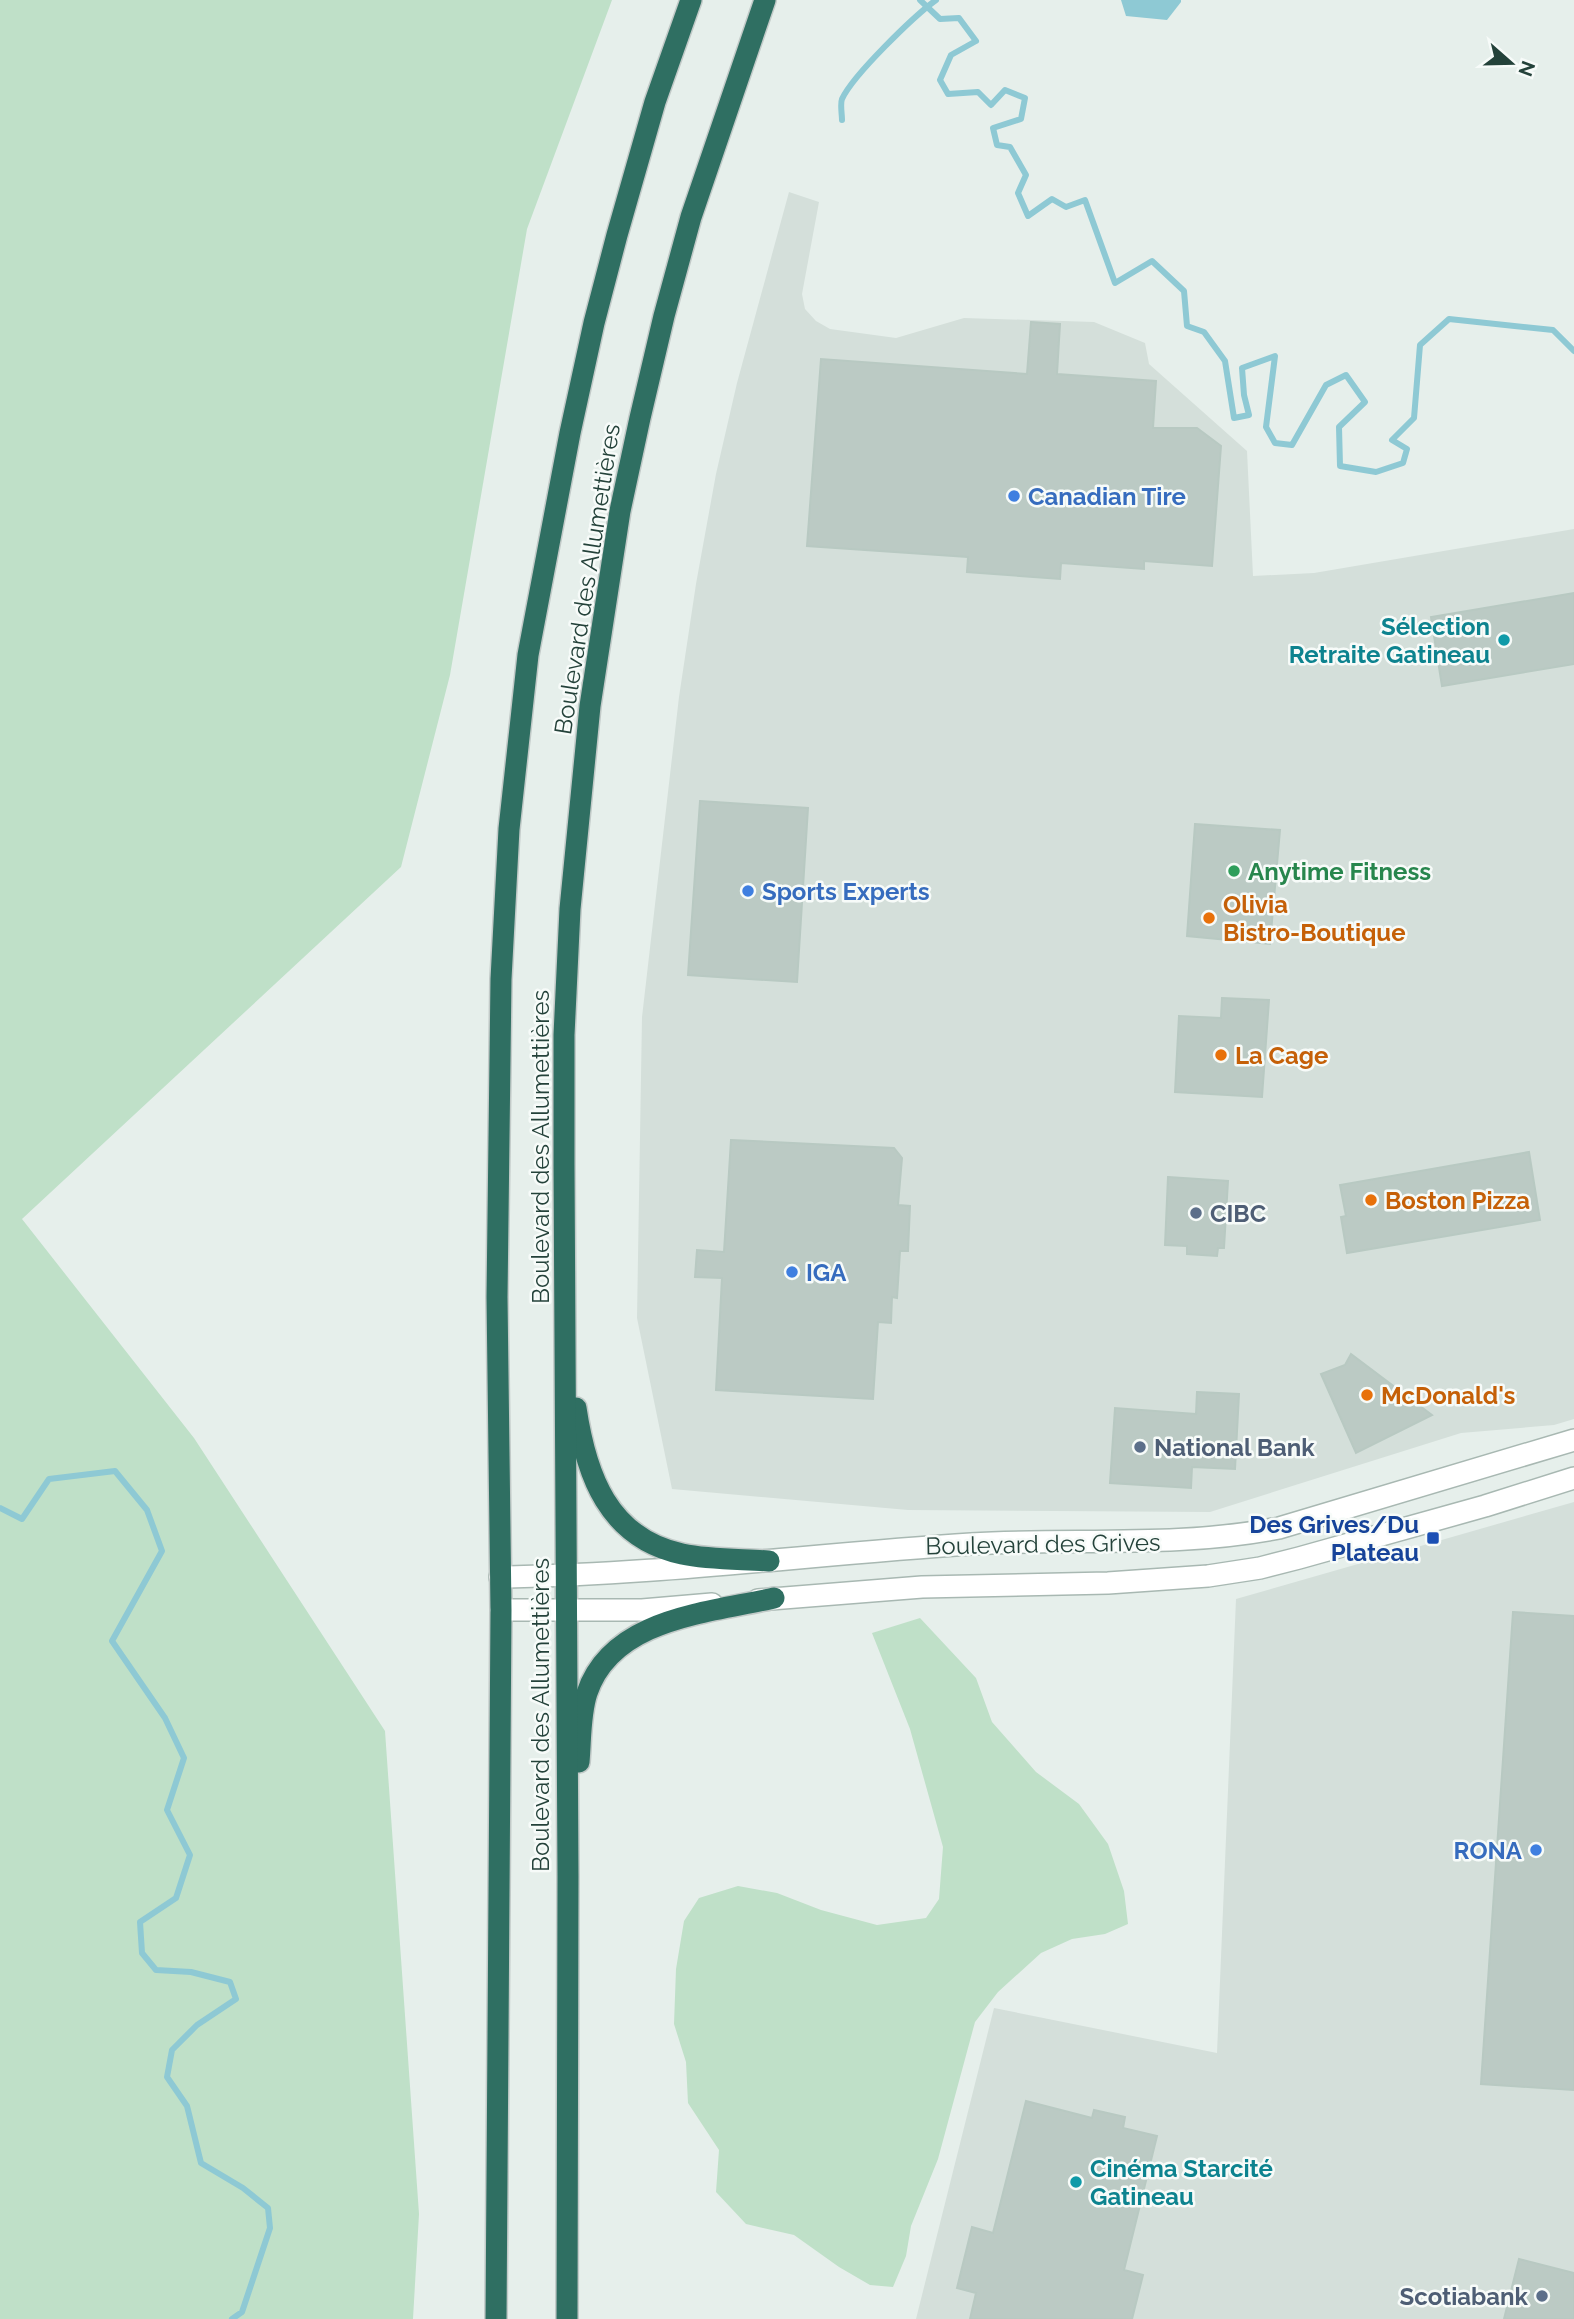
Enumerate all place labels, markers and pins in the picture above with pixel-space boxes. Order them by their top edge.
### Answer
place label: Canadian Tire [1028,482,1186,511]
marker: Canadian Tire [1006,488,1022,504]
place label: Sélection Retraite Gatineau [1289,612,1490,669]
marker: Sélection Retraite Gatineau [1496,632,1512,648]
place label: Anytime Fitness [1248,857,1431,886]
marker: Anytime Fitness [1226,863,1242,879]
place label: Sports Experts [762,877,930,906]
marker: Sports Experts [740,883,756,899]
place label: Olivia Bistro-Boutique [1223,890,1406,947]
marker: Olivia Bistro-Boutique [1201,910,1217,926]
place label: La Cage [1235,1041,1328,1070]
marker: La Cage [1213,1047,1229,1063]
place label: Boston Pizza [1385,1186,1530,1215]
marker: Boston Pizza [1363,1192,1379,1208]
place label: CIBC [1210,1199,1267,1228]
marker: CIBC [1188,1205,1204,1221]
place label: IGA [806,1258,847,1287]
marker: IGA [784,1264,800,1280]
place label: McDonald's [1381,1381,1516,1410]
marker: McDonald's [1359,1387,1375,1403]
place label: National Bank [1154,1433,1315,1462]
marker: National Bank [1132,1439,1148,1455]
place label: Des Grives/Du Plateau [1249,1510,1419,1567]
marker: Des Grives/Du Plateau [1425,1530,1441,1546]
place label: RONA [1454,1836,1523,1865]
marker: RONA [1528,1842,1544,1858]
place label: Cinéma Starcité Gatineau [1090,2154,1273,2211]
marker: Cinéma Starcité Gatineau [1068,2174,1084,2190]
place label: Scotiabank [1400,2282,1529,2311]
marker: Scotiabank [1534,2288,1550,2304]

